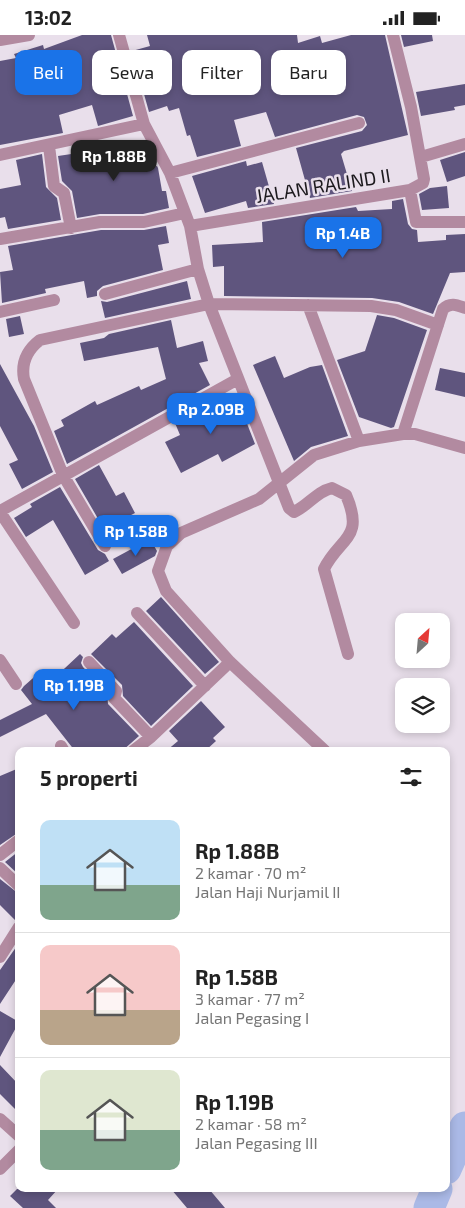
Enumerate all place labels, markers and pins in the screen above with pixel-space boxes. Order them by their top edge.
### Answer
pin: Rp 1.88B [62,139,166,182]
pin: Rp 1.4B [297,217,389,259]
pin: Rp 2.09B [159,393,263,435]
pin: Rp 1.58B [84,515,188,557]
pin: Rp 1.19B [22,669,126,711]

